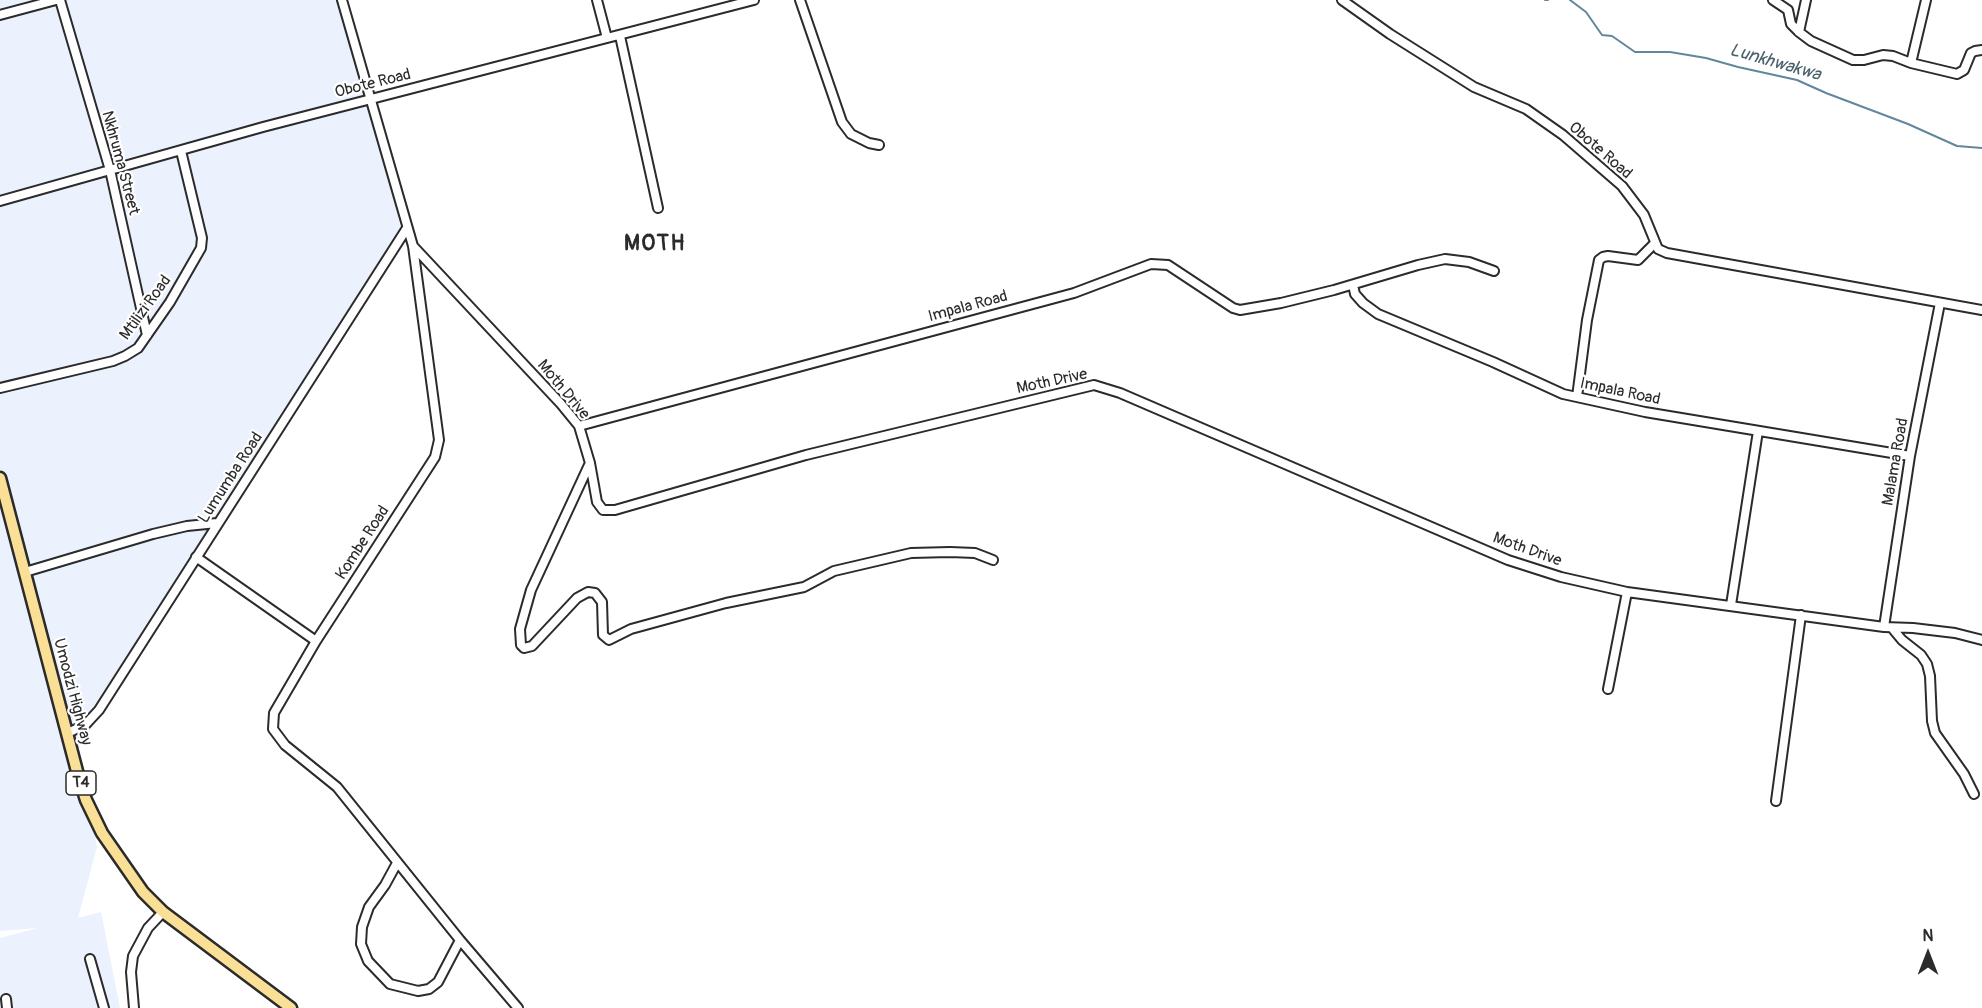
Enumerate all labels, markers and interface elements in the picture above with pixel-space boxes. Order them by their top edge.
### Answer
water label: Lunkhwakwa [1727,40,1823,86]
street label: Obote Road [333,65,413,103]
street label: Nkhruma Street [97,109,143,217]
street label: Obote Road [1564,118,1636,184]
district label: MOTH [624,231,686,257]
street label: Mtilizi Road [116,272,176,344]
street label: Impala Road [926,287,1010,327]
street label: Moth Drive [533,356,593,424]
street label: Moth Drive [1015,365,1089,399]
street label: Impala Road [1578,374,1662,410]
street label: Malama Road [1879,417,1913,507]
street label: Lumumba Road [194,429,268,527]
street label: Kombe Road [332,502,394,584]
street label: Moth Drive [1490,529,1564,571]
street label: Umodzi Highway [49,637,95,747]
road number: T4 [66,771,96,795]
north arrow [1898,924,1958,984]
text: N [1923,926,1933,946]

